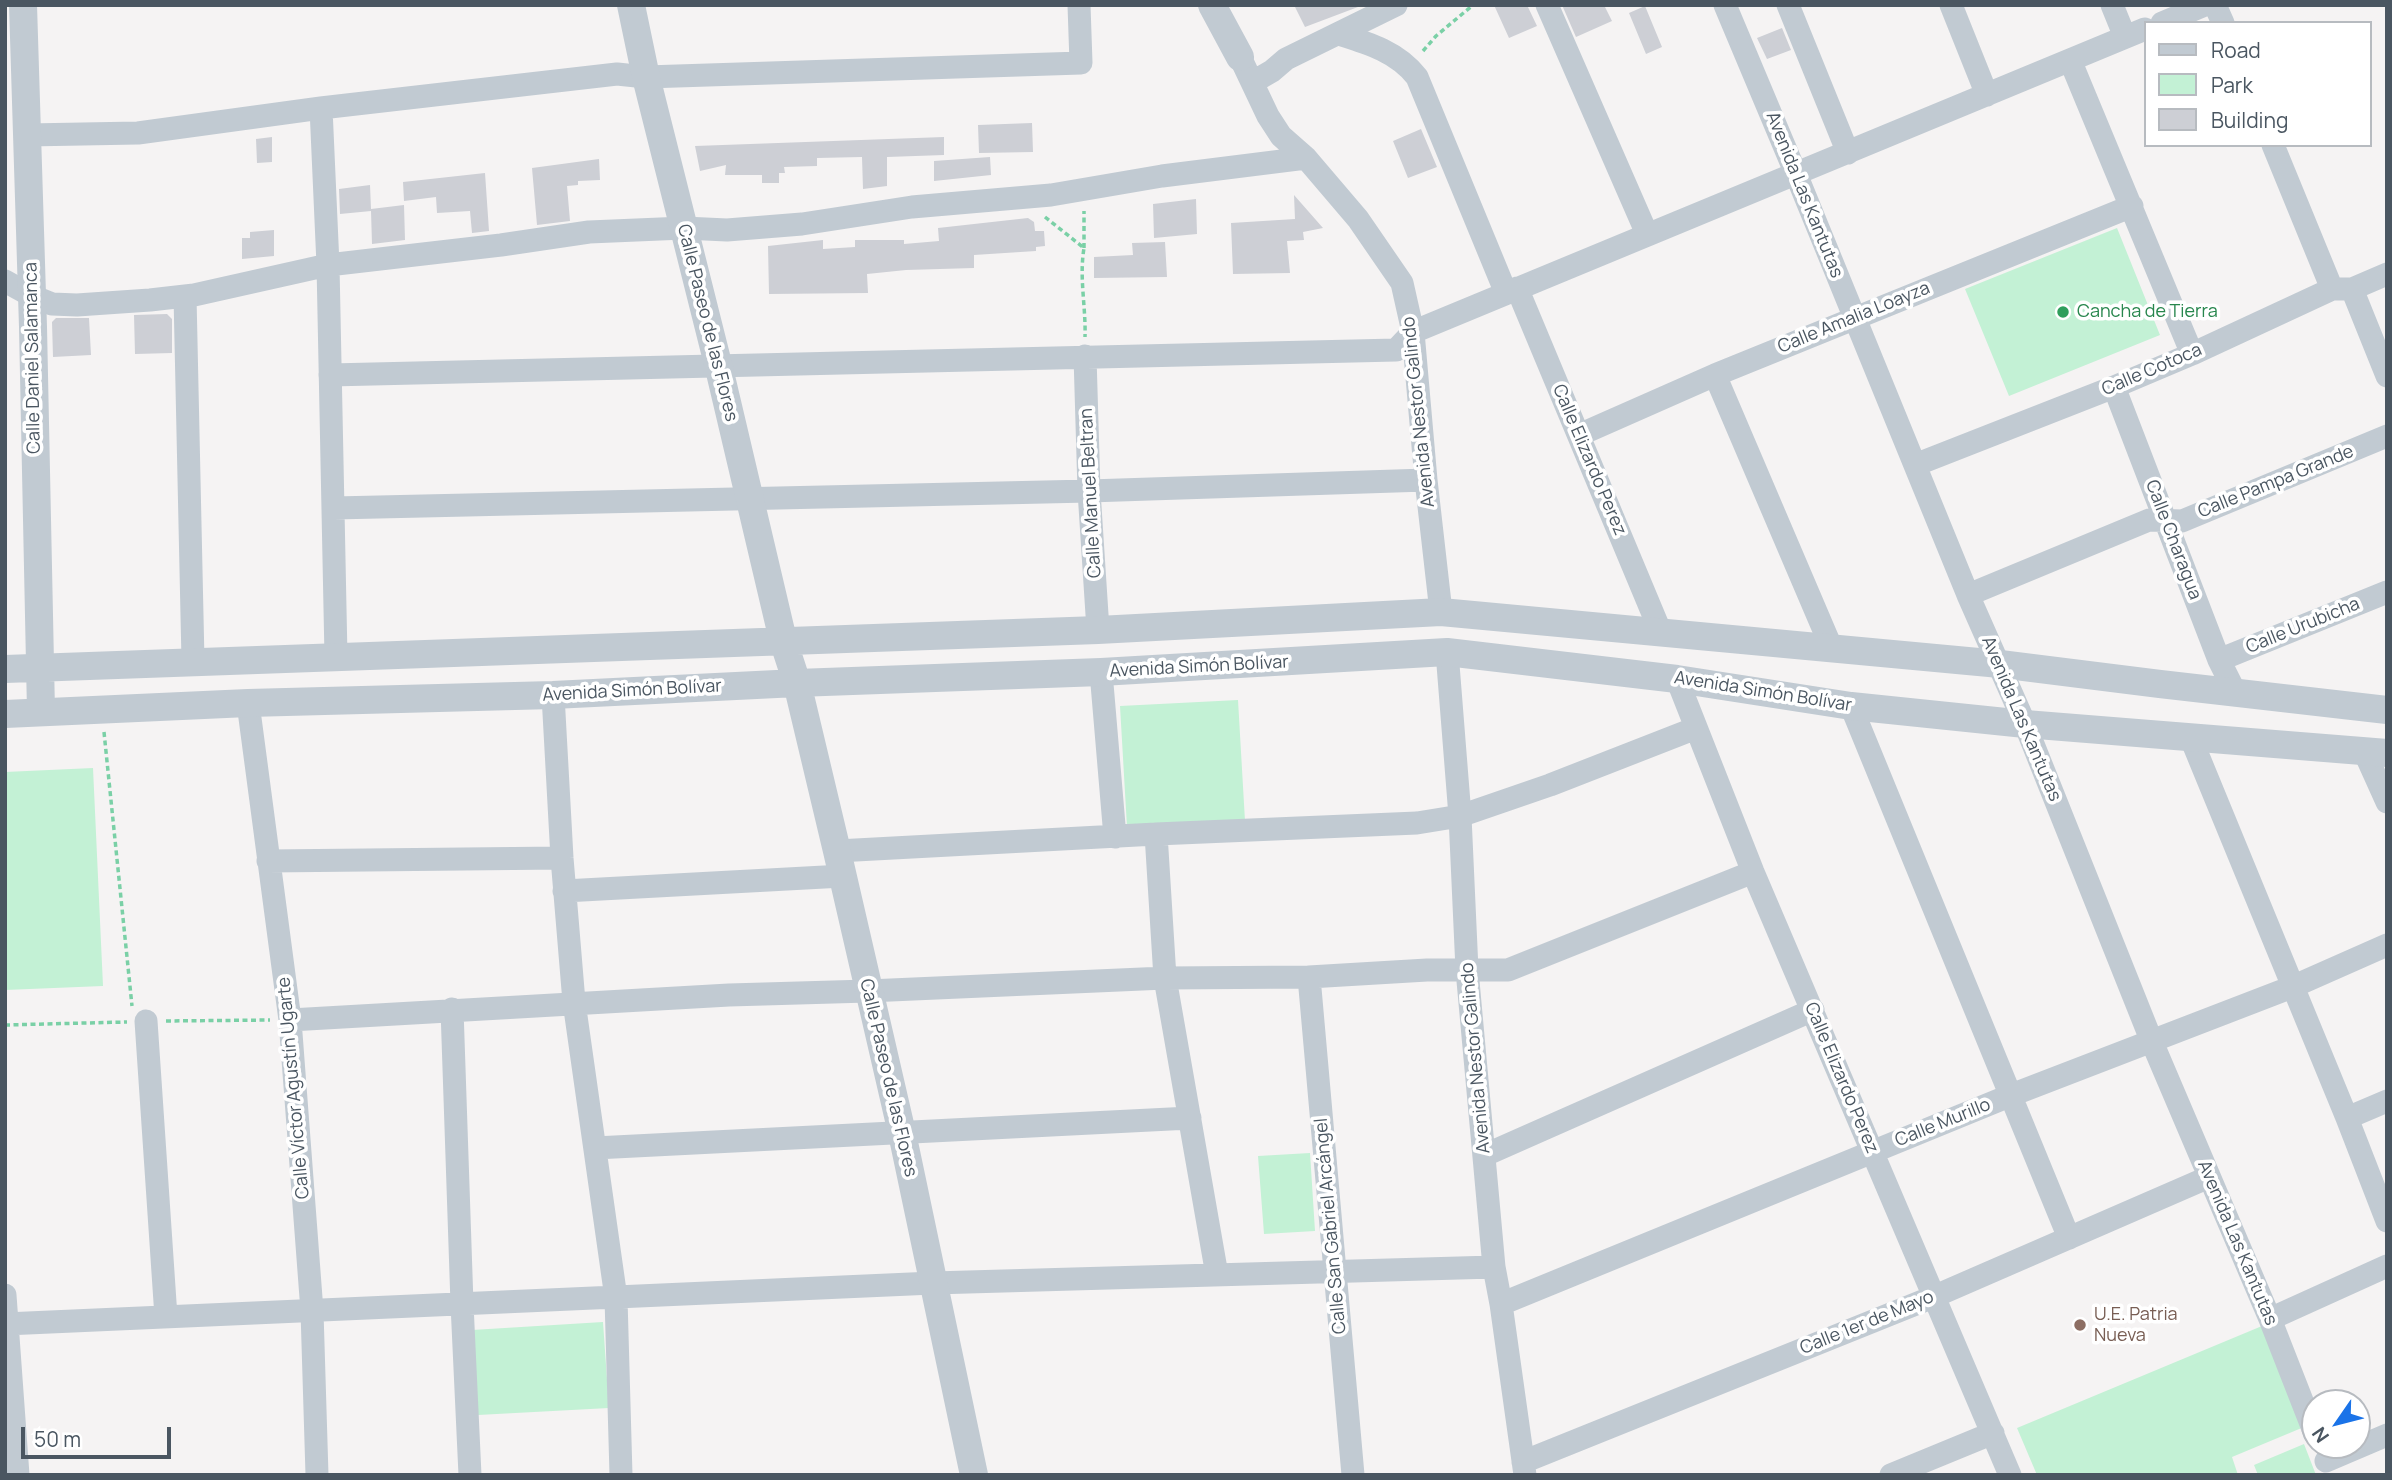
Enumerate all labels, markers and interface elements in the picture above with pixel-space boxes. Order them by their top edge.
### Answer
legend [2144,21,2371,147]
text: Road [2211,36,2261,64]
text: Park [2211,71,2253,99]
text: Building [2211,106,2288,134]
street label: Avenida Las Kantutas [1761,109,1847,281]
street label: Calle Paseo de las Flores [672,222,742,424]
street label: Calle Daniel Salamanca [21,262,45,454]
street label: Calle Amalia Loayza [1775,278,1933,358]
place label: Cancha de Tierra [2077,301,2218,323]
marker: Cancha de Tierra [2055,304,2071,320]
street label: Avenida Nestor Galindo [1398,315,1440,509]
street label: Calle Cotoca [2099,339,2205,401]
street label: Calle Elizardo Perez [1547,381,1631,539]
street label: Calle Manuel Beltran [1076,408,1106,578]
street label: Calle Pampa Grande [2195,441,2357,523]
street label: Calle Charagua [2140,477,2206,603]
street label: Calle Urubicha [2243,593,2363,659]
street label: Avenida Las Kantutas [1976,633,2066,805]
street label: Avenida Simón Bolívar [1109,652,1289,682]
street label: Avenida Simón Bolívar [1673,667,1853,717]
street label: Avenida Simón Bolívar [542,676,722,706]
street label: Avenida Nestor Galindo [1457,962,1495,1154]
street label: Calle Víctor Agustín Ugarte [274,976,314,1200]
street label: Calle Paseo de las Flores [855,977,921,1179]
street label: Calle Elizardo Perez [1799,999,1883,1157]
street label: Calle Murillo [1892,1094,1994,1152]
street label: Calle San Gabriel Arcángel [1311,1117,1351,1335]
street label: Avenida Las Kantutas [2192,1157,2282,1329]
street label: Calle 1er de Mayo [1797,1286,1937,1360]
place label: U.E. Patria Nueva [2094,1304,2178,1346]
marker: U.E. Patria Nueva [2072,1317,2088,1333]
north arrow [2301,1389,2371,1459]
scale bar [24,1414,175,1458]
text: N [2306,1422,2335,1448]
text: 50 m [34,1425,81,1453]

